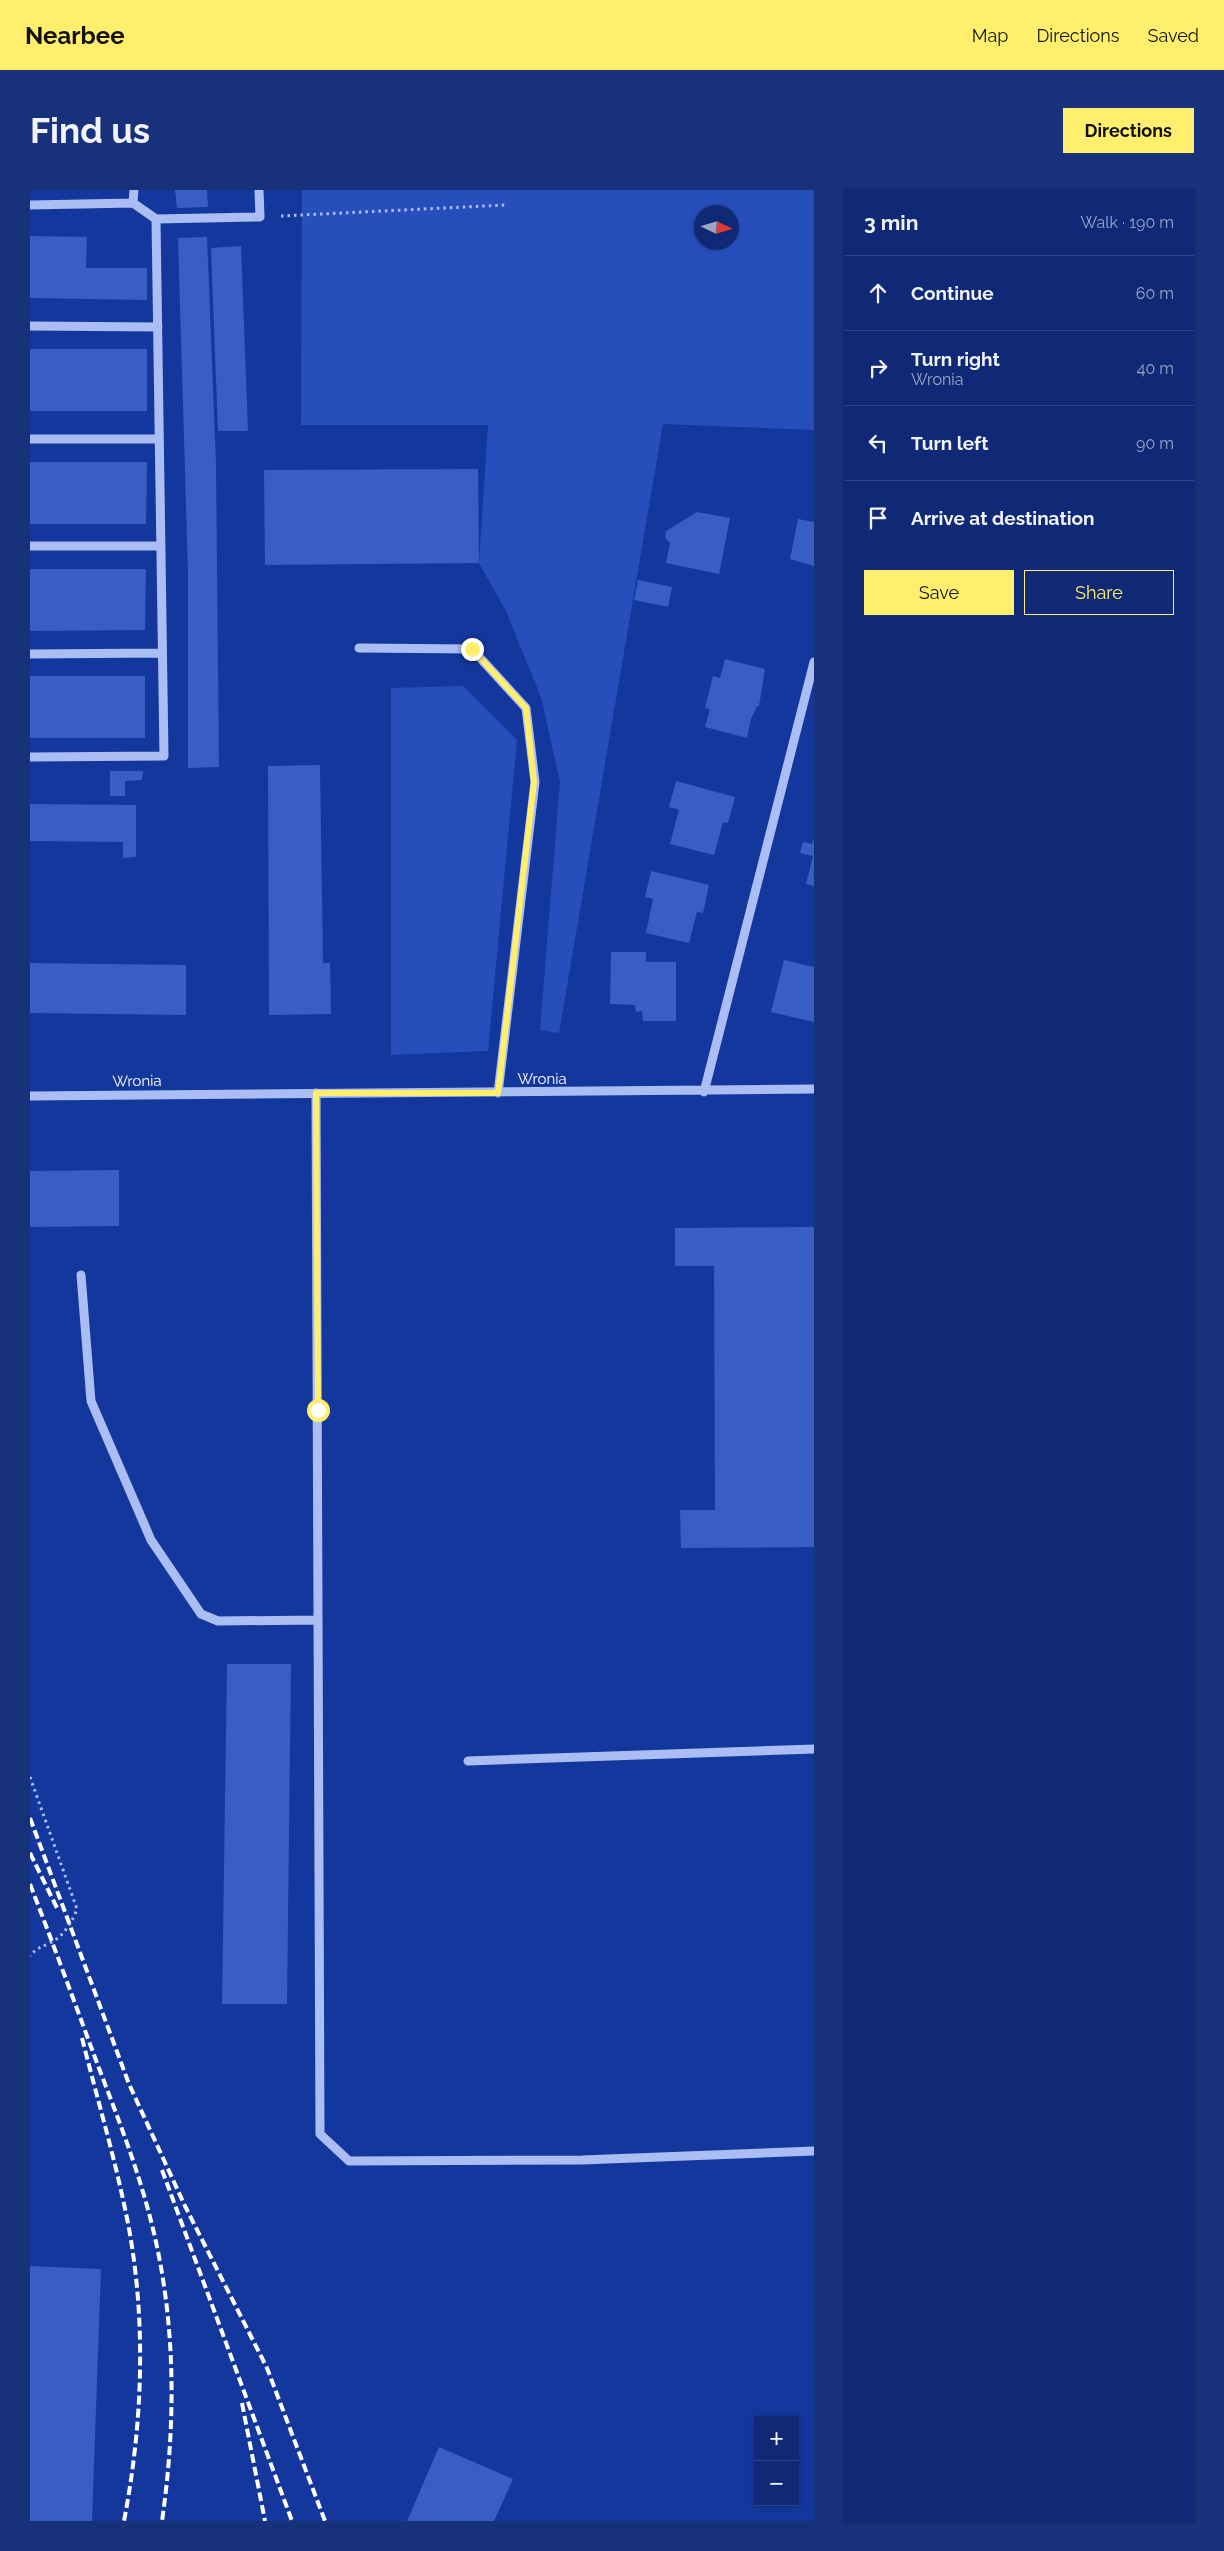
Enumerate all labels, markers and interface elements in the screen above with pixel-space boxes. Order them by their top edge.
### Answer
text: Nearbee [25,21,125,50]
text: Map [972,25,1008,46]
text: Directions [1036,25,1120,46]
text: Saved [1148,25,1199,46]
button: Directions [1063,108,1194,153]
text: Find us [30,110,150,151]
north arrow [694,205,739,250]
text: 3 min [864,210,918,235]
text: Walk · 190 m [1081,213,1174,232]
icon: ahead [864,279,892,307]
text: Continue [911,282,994,304]
text: 60 m [1136,284,1174,303]
text: Turn right [911,348,1000,370]
icon: right [864,354,892,382]
text: 40 m [1137,359,1174,378]
text: Wronia [911,370,964,389]
icon: left [864,429,892,457]
text: Turn left [911,432,988,454]
text: 90 m [1136,434,1174,453]
icon: arrive [864,504,892,532]
text: Arrive at destination [911,507,1095,529]
button: Save [864,570,1014,615]
button: Share [1024,570,1174,615]
route end [461,638,484,661]
street label: Wronia [517,1070,567,1088]
street label: Wronia [112,1072,162,1090]
route start [307,1399,330,1422]
map controls [754,2416,799,2506]
button: + [754,2416,799,2461]
button: − [754,2461,799,2506]

